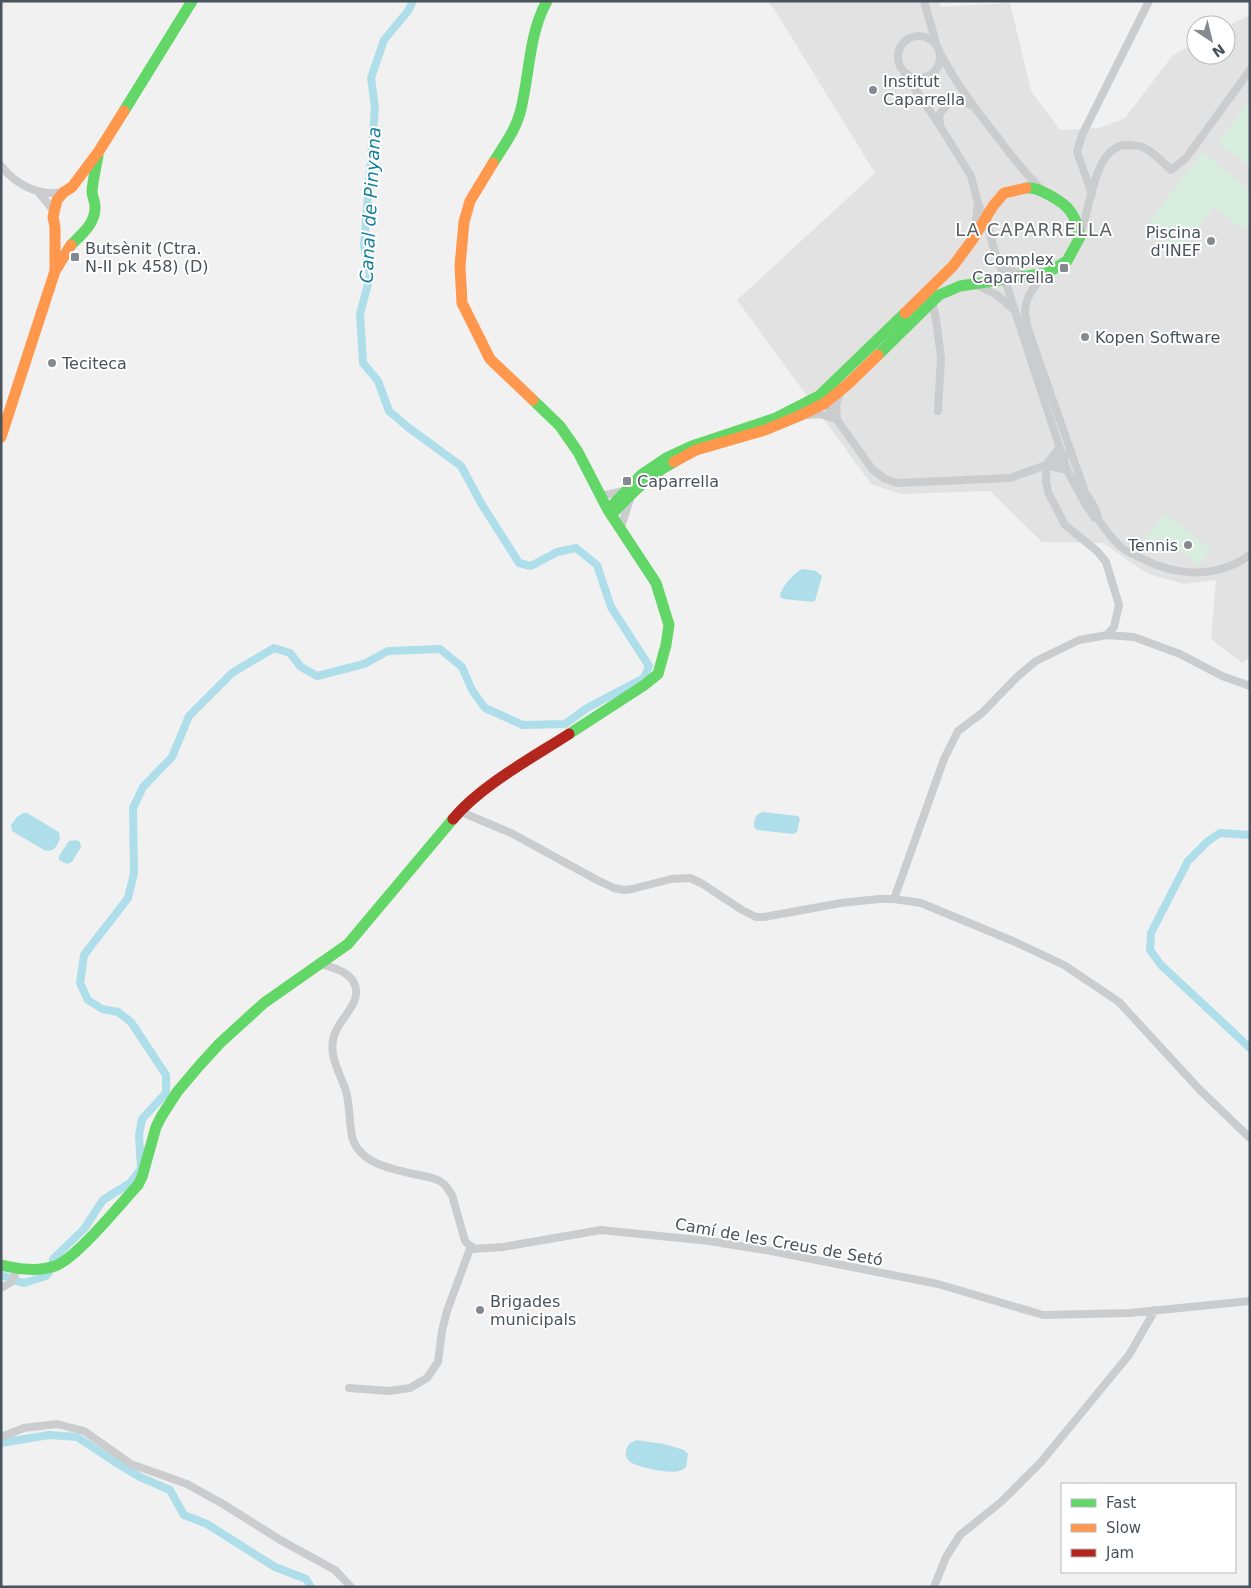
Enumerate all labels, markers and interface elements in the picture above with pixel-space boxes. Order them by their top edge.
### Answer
north arrow [1186,15,1236,65]
text: N [1209,41,1228,61]
place label: Institut Caparrella [883,72,965,109]
marker: Institut Caparrella [867,84,879,96]
water label: Canal de Pinyana [355,126,385,284]
district label: LA CAPARRELLA [955,219,1113,240]
place label: Piscina d'INEF [1146,223,1201,260]
marker: Piscina d'INEF [1205,235,1217,247]
place label: Butsènit (Ctra. N-II pk 458) (D) [85,239,208,276]
place label: Complex Caparrella [972,250,1054,287]
marker: Butsènit (Ctra. N-II pk 458) (D) [69,251,81,263]
marker: Complex Caparrella [1058,262,1070,274]
place label: Kopen Software [1095,328,1220,347]
marker: Kopen Software [1079,331,1091,343]
place label: Teciteca [61,354,127,373]
marker: Teciteca [46,357,58,369]
place label: Caparrella [637,472,719,491]
marker: Caparrella [621,475,633,487]
place label: Tennis [1127,536,1178,555]
marker: Tennis [1182,539,1194,551]
street label: Camí de les Creus de Setó [674,1214,884,1270]
place label: Brigades municipals [490,1292,576,1329]
marker: Brigades municipals [474,1304,486,1316]
legend [1061,1483,1236,1573]
text: Fast [1106,1494,1136,1512]
text: Slow [1106,1519,1141,1537]
text: Jam [1105,1544,1134,1562]

